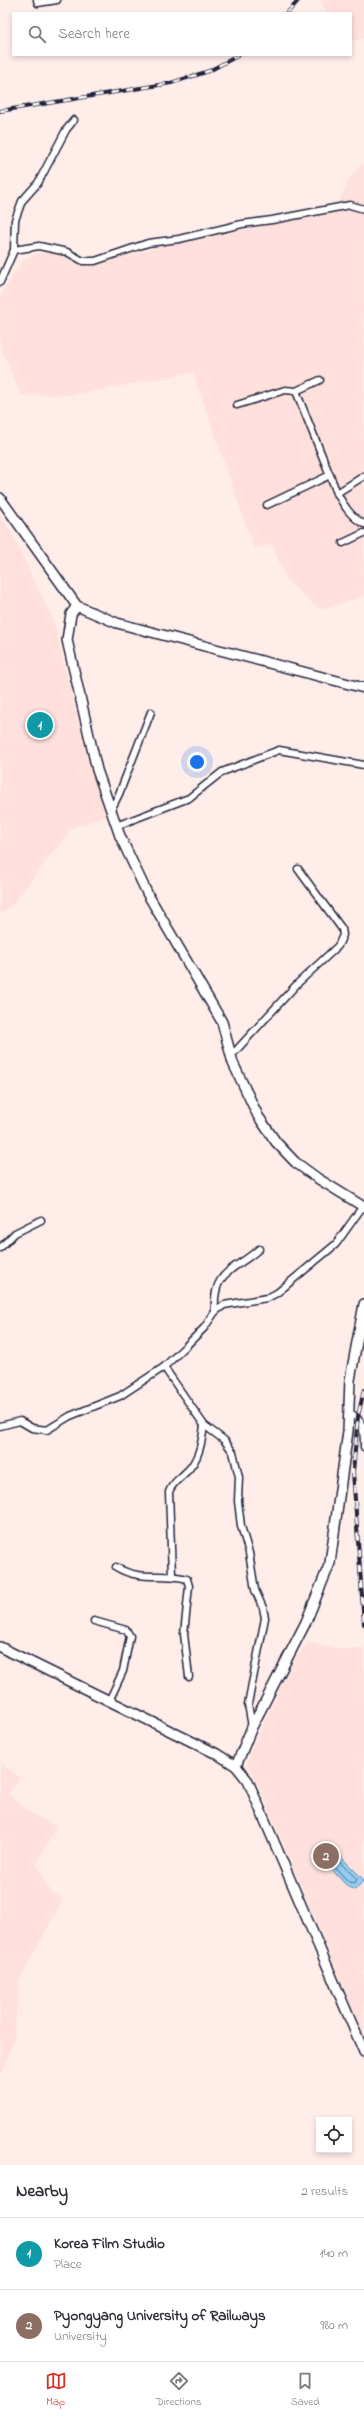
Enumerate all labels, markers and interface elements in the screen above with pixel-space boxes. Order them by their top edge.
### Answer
search box [12,12,352,56]
icon: search [26,23,48,45]
text: Search here [58,23,130,45]
pin: 1 [27,710,53,740]
your location [187,752,207,772]
pin: 2 [313,1841,339,1871]
map controls [316,2117,352,2153]
button: locate [316,2117,352,2153]
text: Nearby [16,2179,68,2204]
text: 2 results [301,2182,348,2201]
text: Korea Film Studio [54,2233,165,2255]
text: 1 [27,2244,31,2263]
text: 140 m [320,2244,348,2263]
text: Place [54,2255,82,2274]
text: Pyongyang University of Railways [54,2305,266,2327]
text: 2 [26,2316,32,2335]
text: 980 m [320,2316,348,2335]
text: University [54,2327,107,2346]
tab: Map [45,2370,67,2410]
tab: Directions [156,2370,201,2410]
tab: Saved [291,2370,319,2410]

